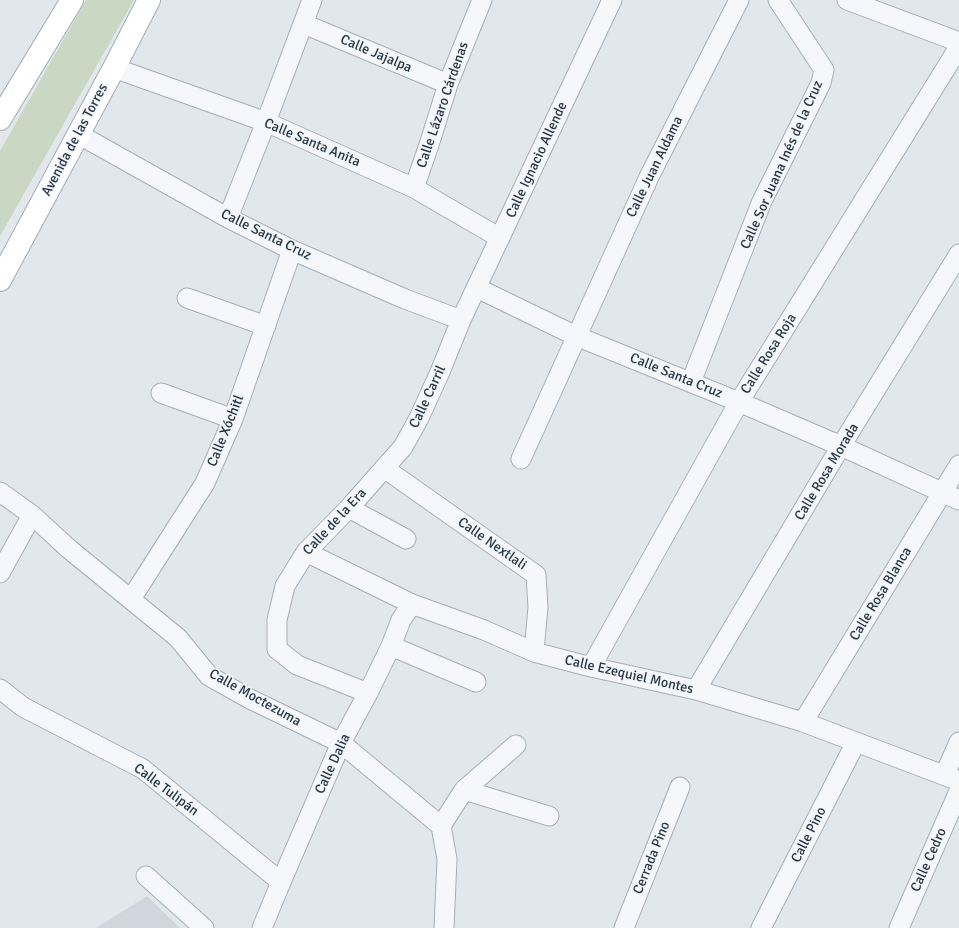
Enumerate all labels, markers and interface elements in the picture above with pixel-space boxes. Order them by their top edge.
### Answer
street label: Calle Jajalpa [338,31,414,77]
street label: Calle Lázaro Cárdenas [414,40,472,170]
street label: Calle Sor Juana Inés de la Cruz [737,78,827,252]
street label: Avenida de las Torres [38,81,112,199]
street label: Calle Ignacio Allende [503,99,571,221]
street label: Calle Juan Aldama [623,114,687,220]
street label: Calle Santa Anita [261,115,363,171]
street label: Calle Santa Cruz [218,206,314,264]
street label: Calle Rosa Roja [738,311,800,397]
street label: Calle Santa Cruz [627,350,725,402]
street label: Calle Carril [406,363,450,431]
street label: Calle Xóchitl [204,393,248,469]
street label: Calle Rosa Morada [791,420,863,524]
street label: Calle de la Era [300,485,370,559]
street label: Calle Nextlali [454,514,530,574]
street label: Calle Rosa Blanca [846,544,916,644]
street label: Calle Ezequiel Montes [563,652,695,698]
street label: Calle Moctezuma [206,666,304,730]
street label: Calle Dalia [312,731,354,797]
street label: Calle Tulipán [130,760,202,820]
street label: Calle Pino [788,804,830,866]
street label: Cerrada Pino [630,819,674,897]
street label: Calle Cedro [907,825,951,895]

